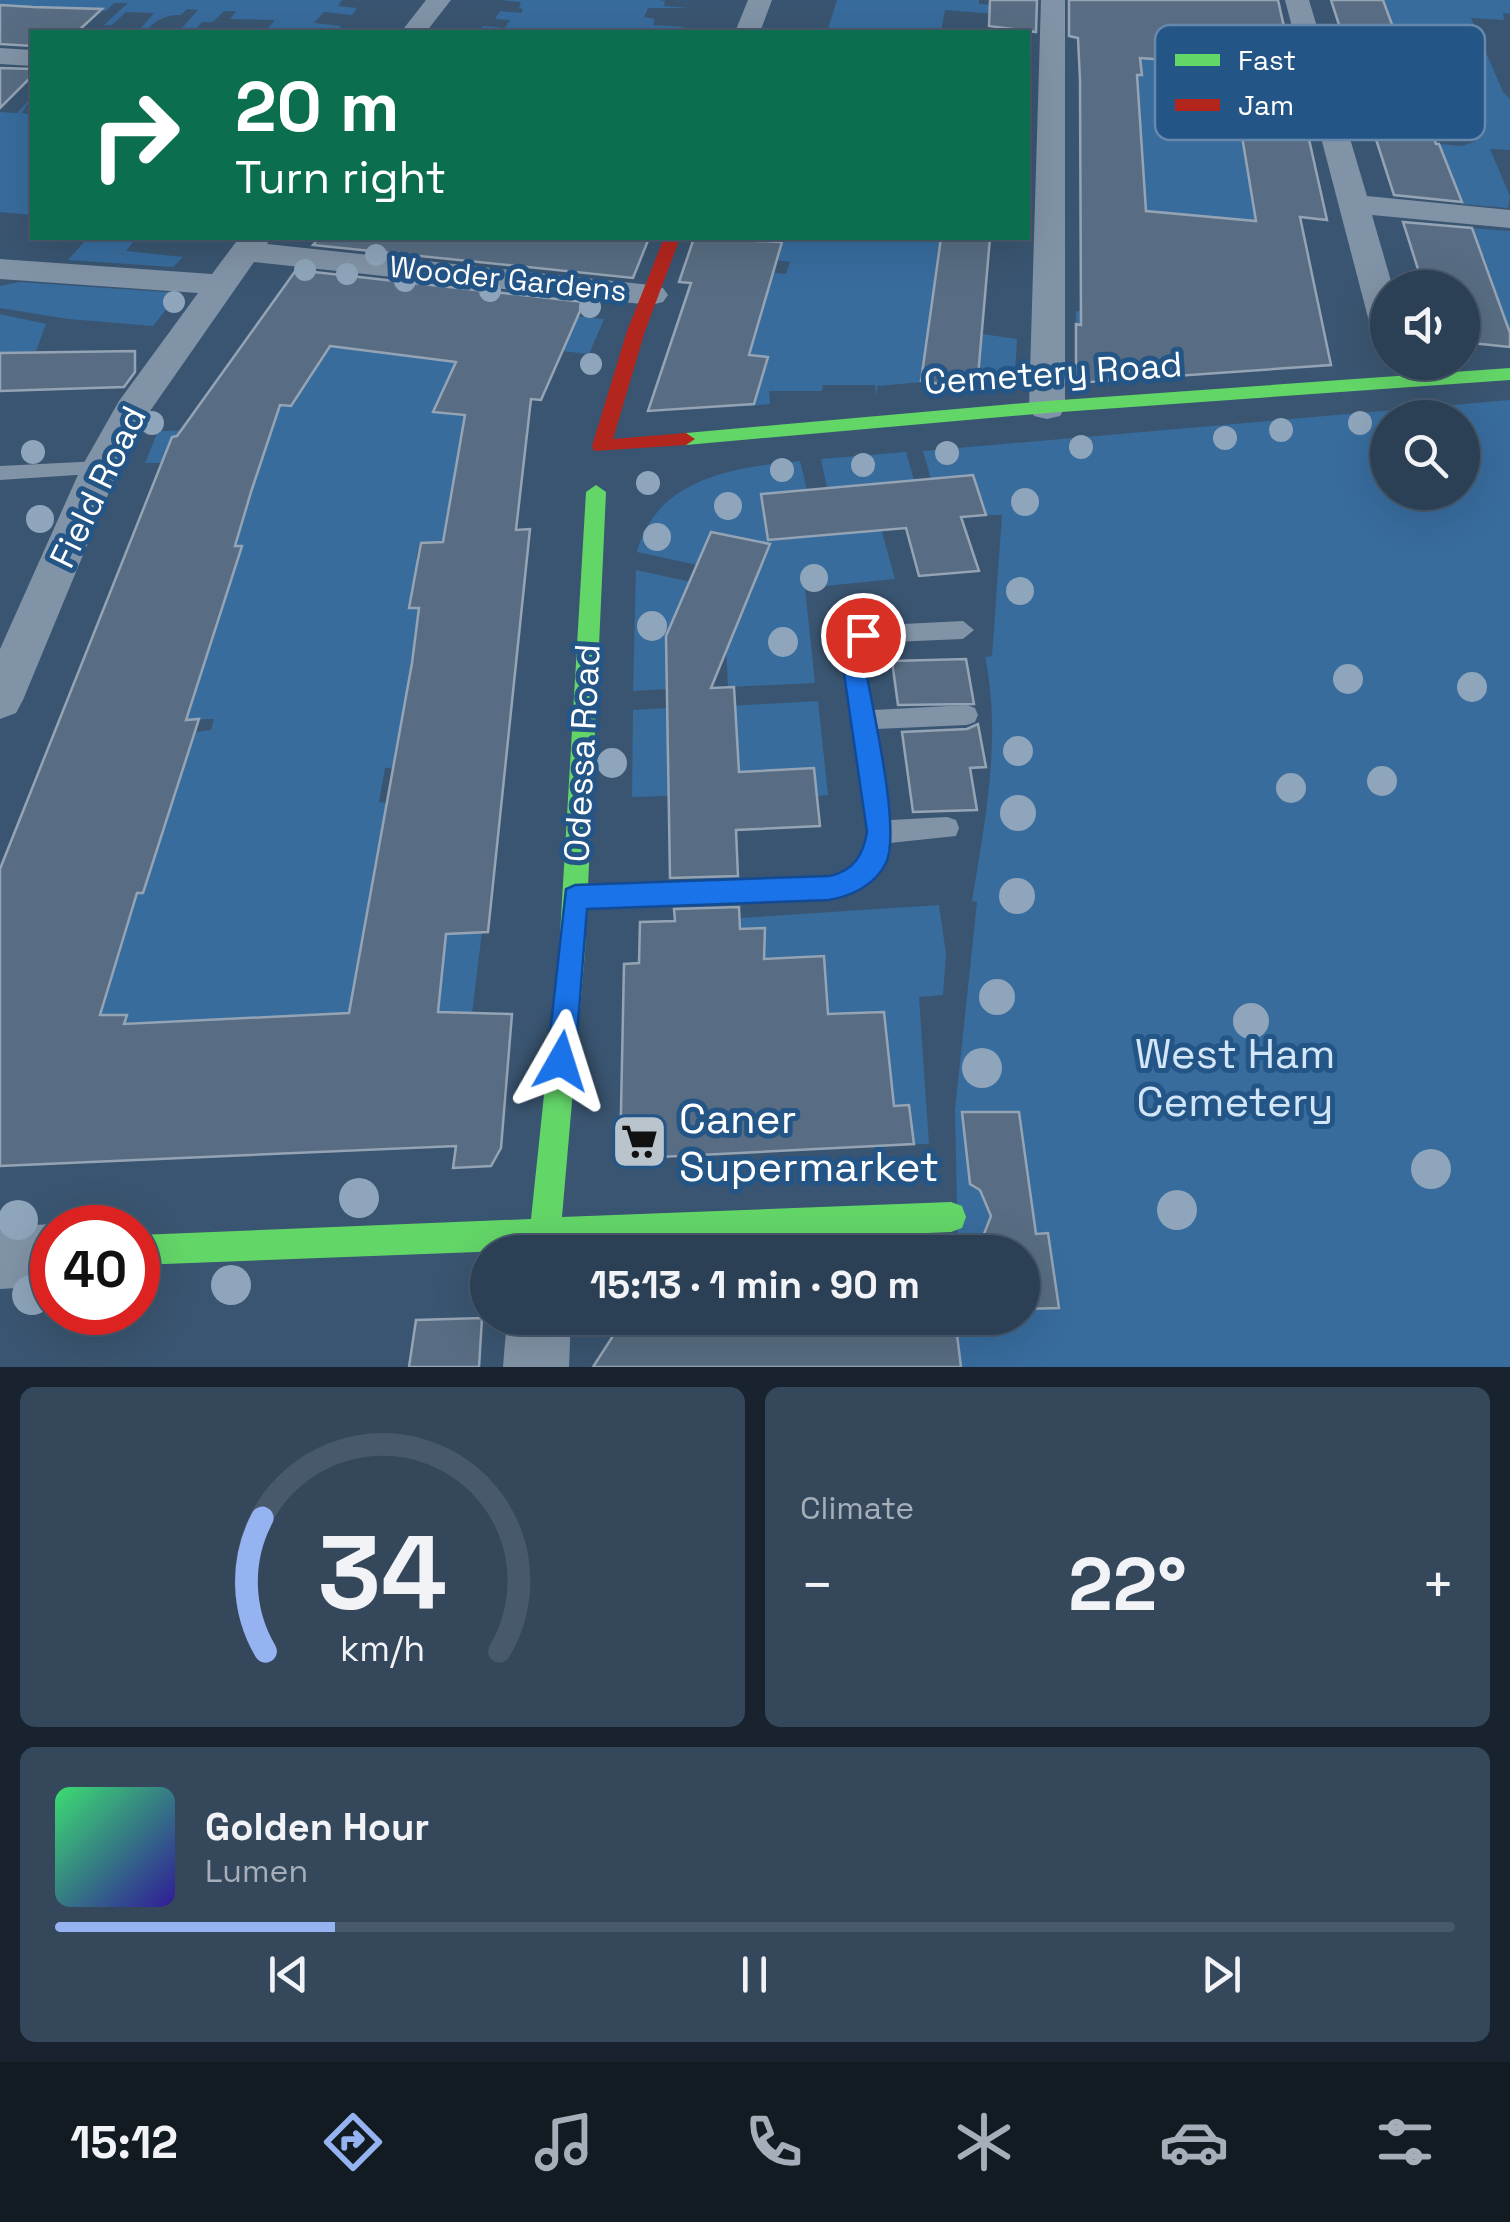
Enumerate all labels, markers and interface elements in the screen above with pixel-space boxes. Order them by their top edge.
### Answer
legend [1155,25,1485,140]
text: Fast [1238,42,1296,78]
text: 20 m [235,62,400,151]
icon: right [70,70,200,200]
text: Jam [1238,87,1294,123]
text: Turn right [235,149,446,206]
street label: Wooder Gardens [388,247,629,310]
map controls [1370,270,1480,510]
button: sound [1370,270,1480,380]
street label: Cemetery Road [922,342,1184,404]
street label: Field Road [40,399,156,575]
button: search [1370,400,1480,510]
pin [821,593,906,678]
icon: arrive [836,608,891,663]
street label: Odessa Road [554,643,610,863]
position arrow [509,1009,613,1113]
park label: West Ham Cemetery [1135,1027,1335,1128]
place label: Caner Supermarket [679,1092,939,1193]
supermarket icon: Caner Supermarket [610,1112,670,1172]
speed limit sign: 40 [30,1205,160,1335]
text: 15:13 · 1 min · 90 m [590,1261,920,1309]
text: Climate [800,1488,914,1528]
text: 34 [318,1507,447,1639]
text: 22° [1068,1536,1187,1632]
text: − [800,1550,834,1620]
text: + [1421,1550,1455,1620]
text: km/h [340,1626,425,1671]
text: Golden Hour [205,1803,429,1851]
text: Lumen [205,1851,308,1891]
icon: previous [261,1947,316,2002]
icon: pause [727,1947,782,2002]
icon: next [1194,1947,1249,2002]
icon: directions [318,2107,388,2177]
icon: music [529,2107,599,2177]
icon: phone [739,2107,809,2177]
icon: climate [949,2107,1019,2177]
icon: car [1159,2107,1229,2177]
icon: filters [1370,2107,1440,2177]
text: 15:12 [70,2114,178,2171]

